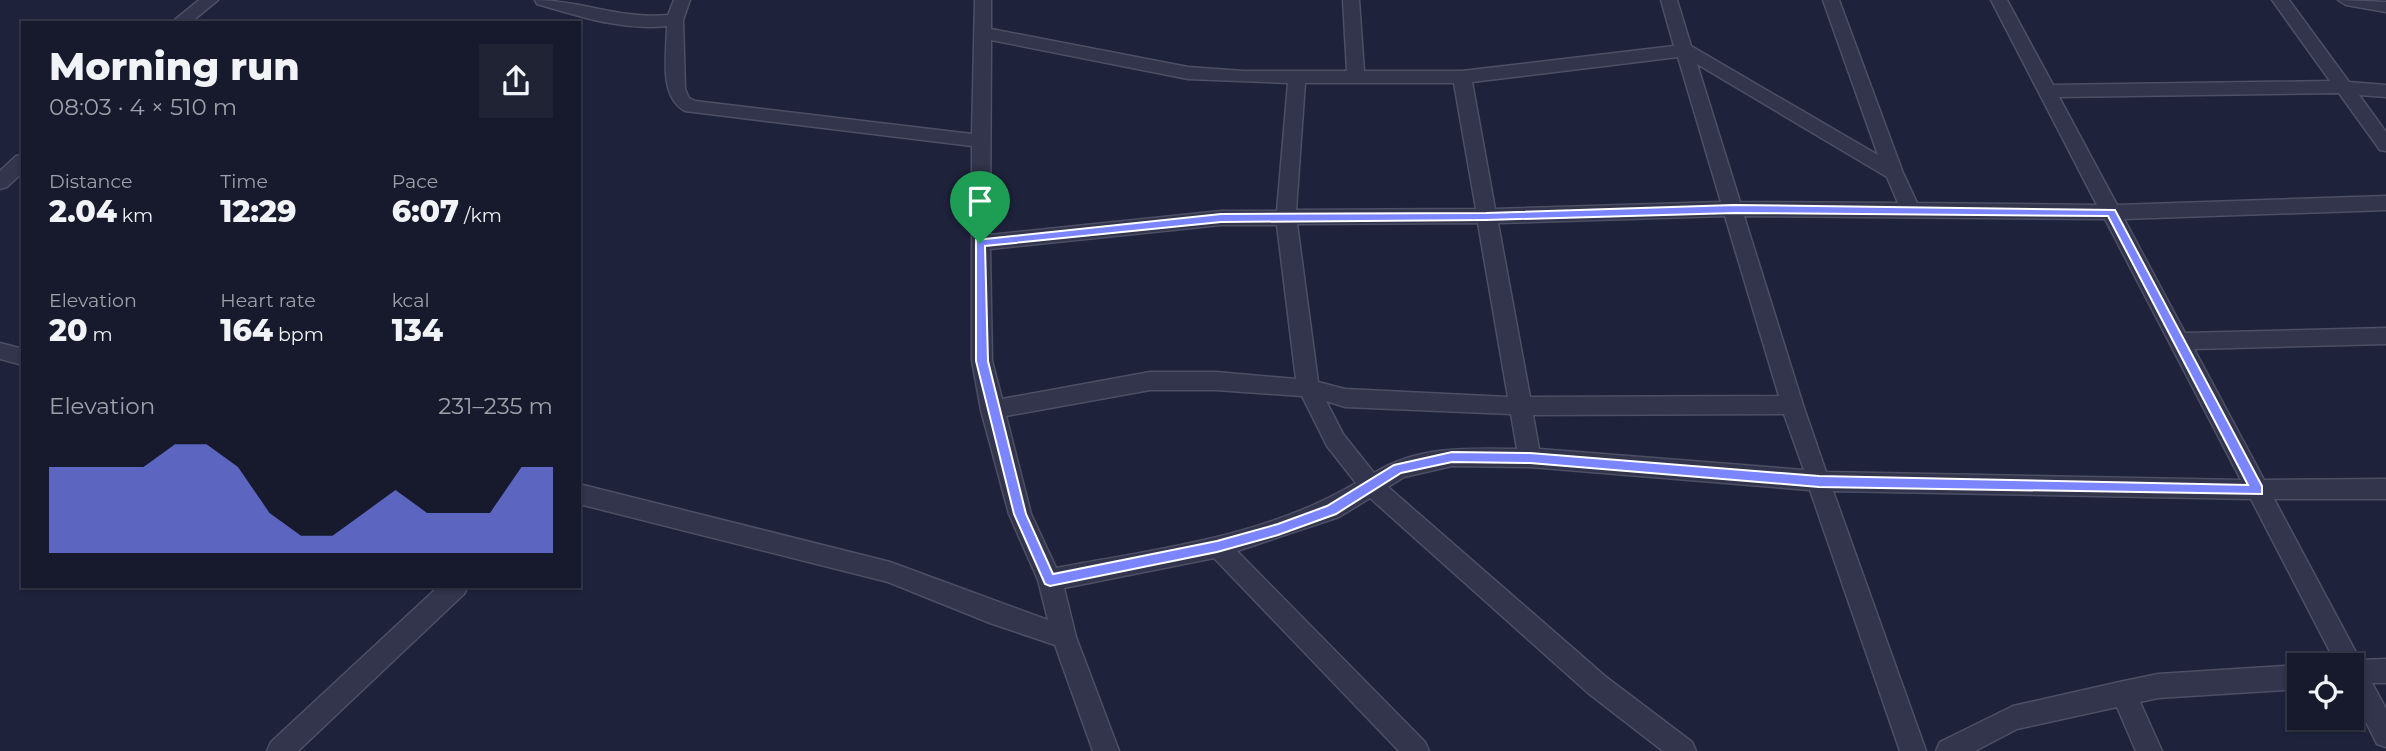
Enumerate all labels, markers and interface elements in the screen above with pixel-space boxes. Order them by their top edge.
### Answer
text: Morning run [49,43,300,90]
button: share [479,44,553,118]
text: 08:03 · 4 × 510 m [49,93,237,121]
text: Distance [49,170,132,193]
text: Time [220,170,268,193]
text: Pace [392,170,438,193]
pin [950,171,1010,243]
icon: arrive [961,182,999,220]
text: 2.04 [49,193,117,230]
text: 12:29 [220,193,296,230]
text: 6:07 [392,193,459,230]
text: km [117,204,153,227]
text: /km [459,204,502,227]
text: Elevation [49,289,137,312]
text: Heart rate [220,289,316,312]
text: kcal [392,289,430,312]
text: 20 [49,312,88,349]
text: 164 [220,312,273,349]
text: 134 [392,312,443,349]
text: m [88,323,113,346]
text: bpm [273,323,324,346]
text: Elevation [49,392,155,420]
text: 231–235 m [438,392,553,420]
map controls [2287,653,2364,730]
button: locate [2287,653,2364,730]

